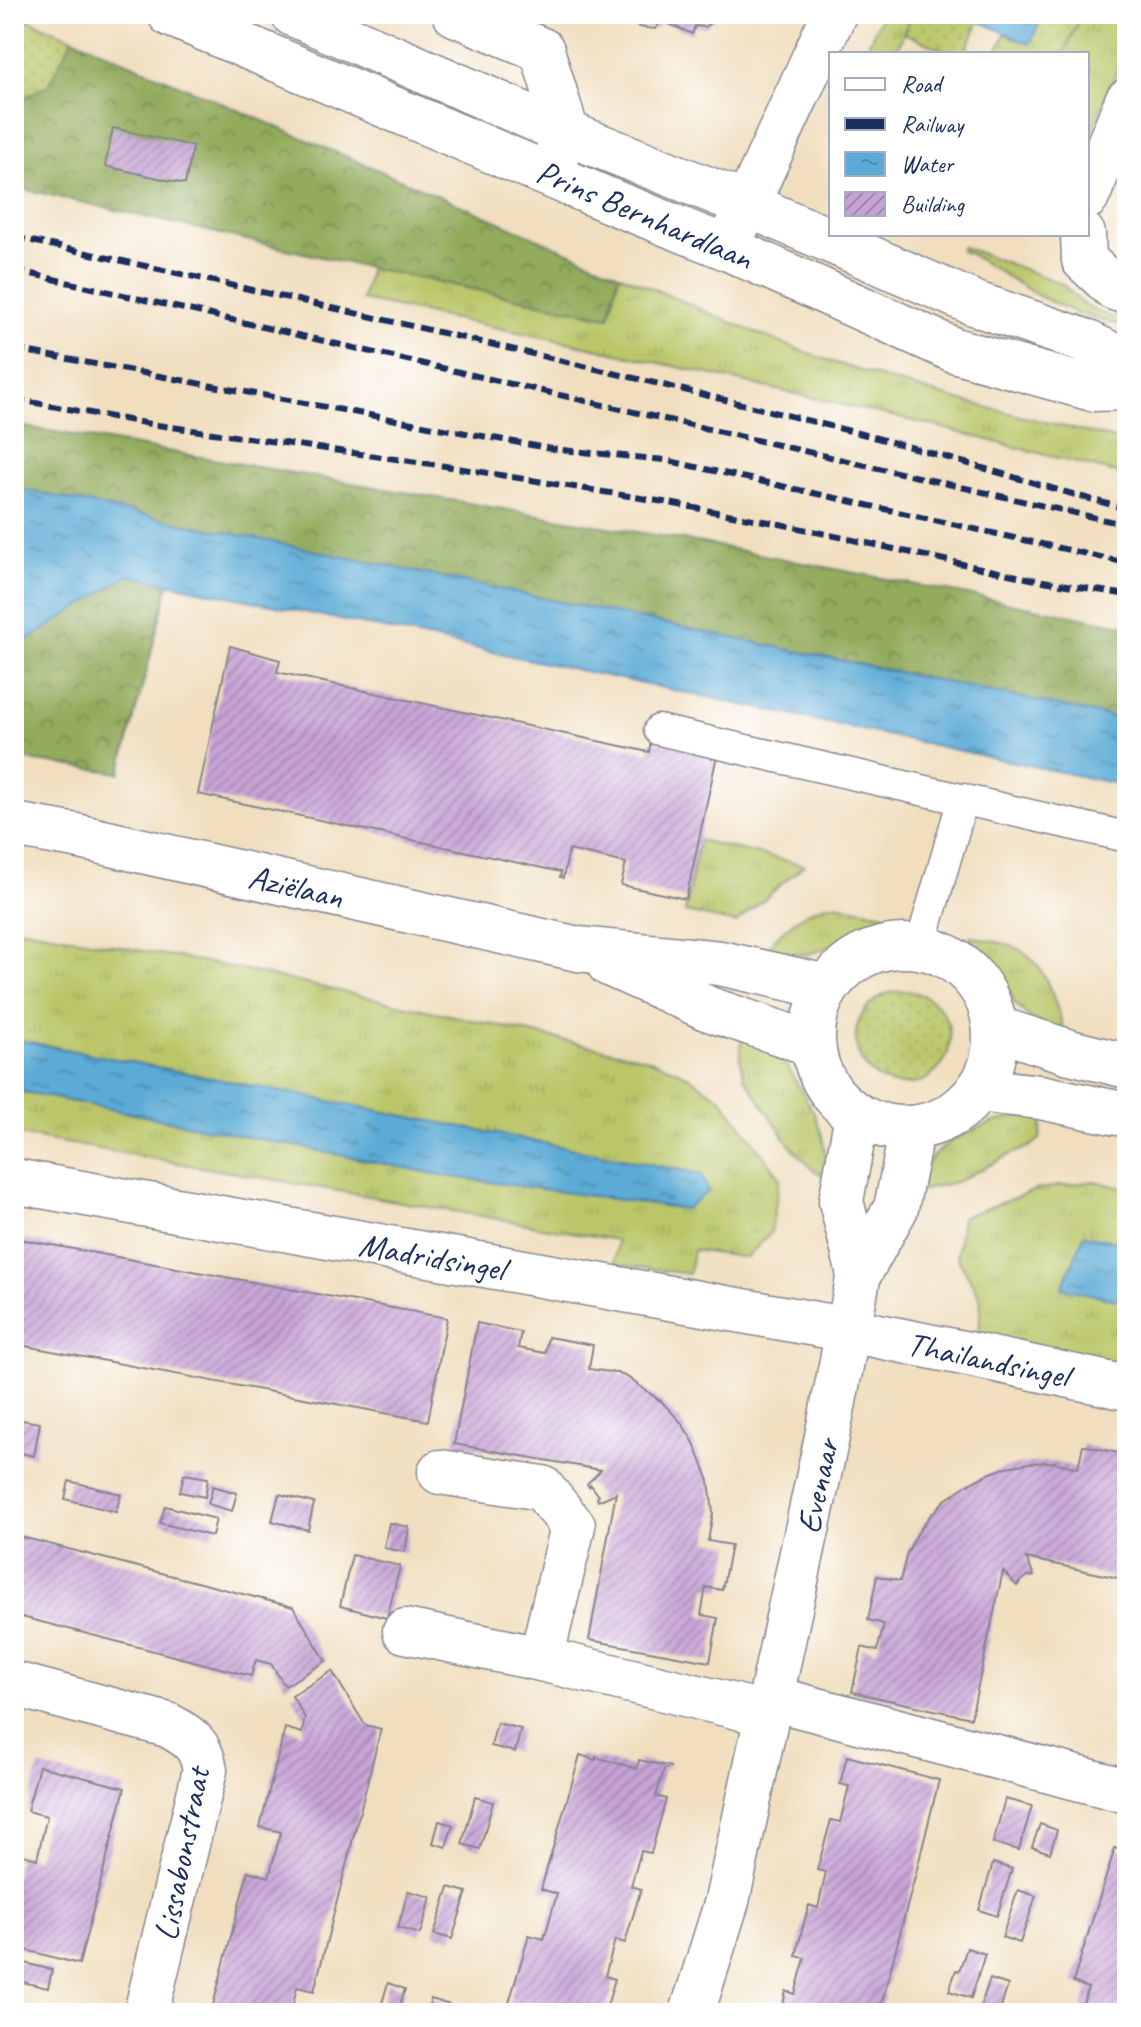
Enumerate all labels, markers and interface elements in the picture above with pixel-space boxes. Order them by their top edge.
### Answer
legend [829,52,1089,236]
text: Road [901,69,945,99]
text: Railway [901,109,965,139]
text: Water [901,149,956,179]
street label: Prins Bernhardlaan [530,150,761,280]
text: Building [901,189,966,219]
street label: Aziëlaan [244,855,348,918]
street label: Madridsingel [356,1223,514,1292]
street label: Thailandsingel [903,1321,1079,1399]
street label: Evenaar [787,1432,849,1537]
street label: Lissabonstraat [144,1761,220,1944]

